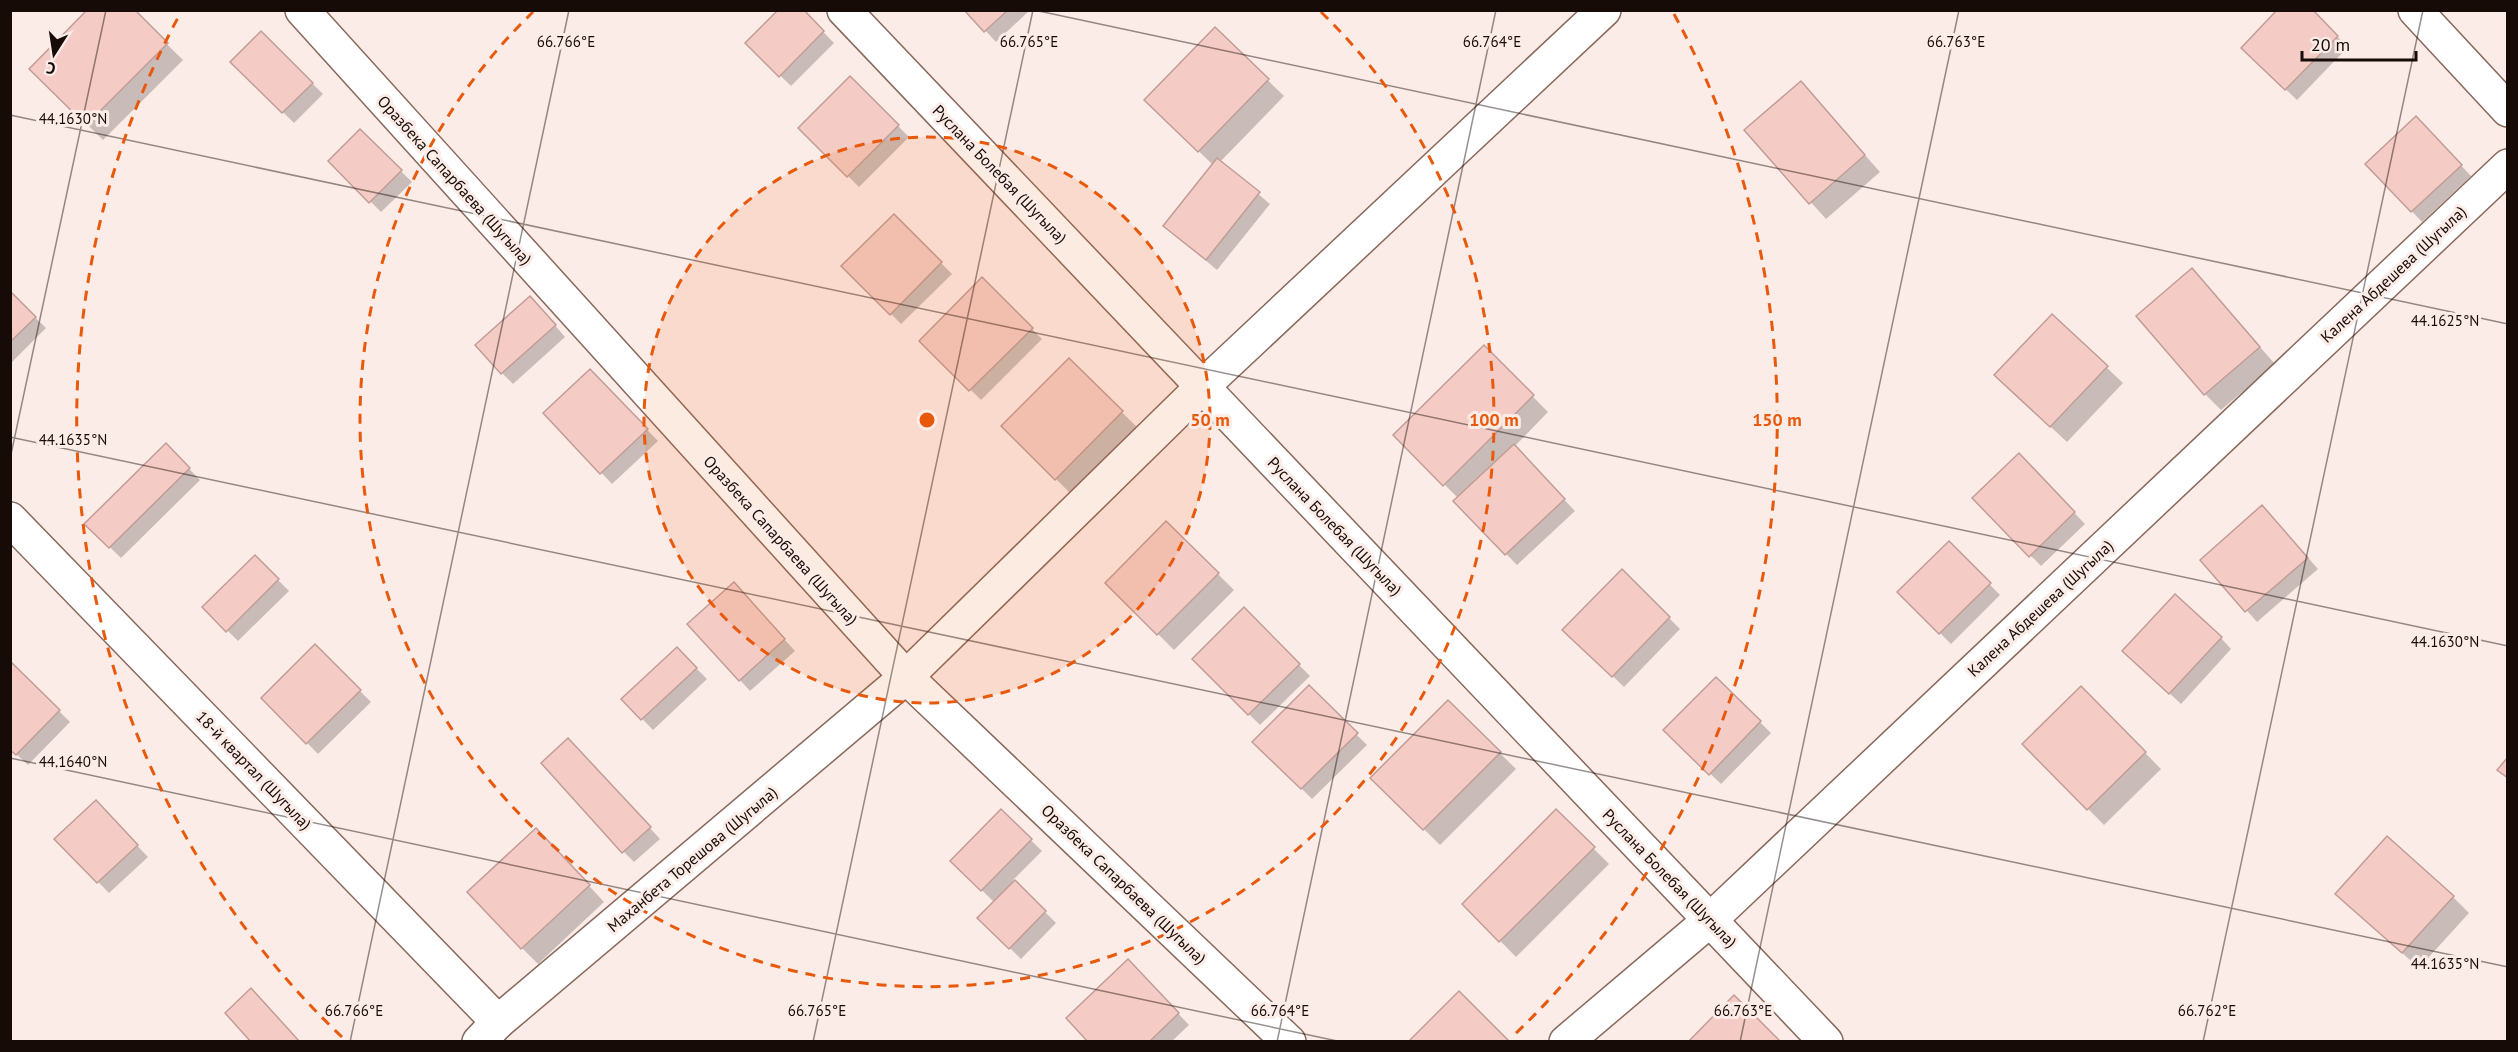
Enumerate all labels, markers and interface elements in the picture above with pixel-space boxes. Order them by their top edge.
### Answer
north arrow [24,24,84,84]
scale bar [2302,24,2416,62]
text: 66.766°E [537,32,595,51]
text: 66.765°E [1000,32,1058,51]
text: 66.764°E [1463,32,1521,51]
text: 66.763°E [1927,32,1985,51]
text: 20 m [2311,33,2350,56]
text: С [44,58,57,79]
street label: Оразбека Сапарбаева (Шугыла) [374,91,536,269]
street label: Руслана Болебая (Шугыла) [929,100,1071,248]
text: 44.1630°N [39,109,107,128]
street label: Калена Абдешева (Шугыла) [2316,201,2470,347]
text: 44.1625°N [2411,311,2479,330]
text: 50 m [1190,408,1230,431]
text: 100 m [1469,408,1519,431]
text: 150 m [1752,408,1802,431]
centre of rings [917,410,937,430]
text: 44.1635°N [39,430,107,449]
street label: Оразбека Сапарбаева (Шугыла) [700,451,862,629]
street label: Руслана Болебая (Шугыла) [1264,452,1406,600]
street label: Калена Абдешева (Шугыла) [1963,535,2117,681]
text: 44.1630°N [2411,632,2479,651]
street label: 18-й квартал (Шугыла) [192,706,316,834]
text: 44.1640°N [39,752,107,771]
street label: Маханбета Торешова (Шугыла) [603,782,781,936]
street label: Оразбека Сапарбаева (Шугыла) [1038,800,1210,968]
street label: Руслана Болебая (Шугыла) [1599,804,1741,952]
text: 44.1635°N [2411,954,2479,973]
text: 66.766°E [325,1001,383,1020]
text: 66.765°E [788,1001,846,1020]
text: 66.764°E [1251,1001,1309,1020]
text: 66.763°E [1714,1001,1772,1020]
text: 66.762°E [2178,1001,2236,1020]

